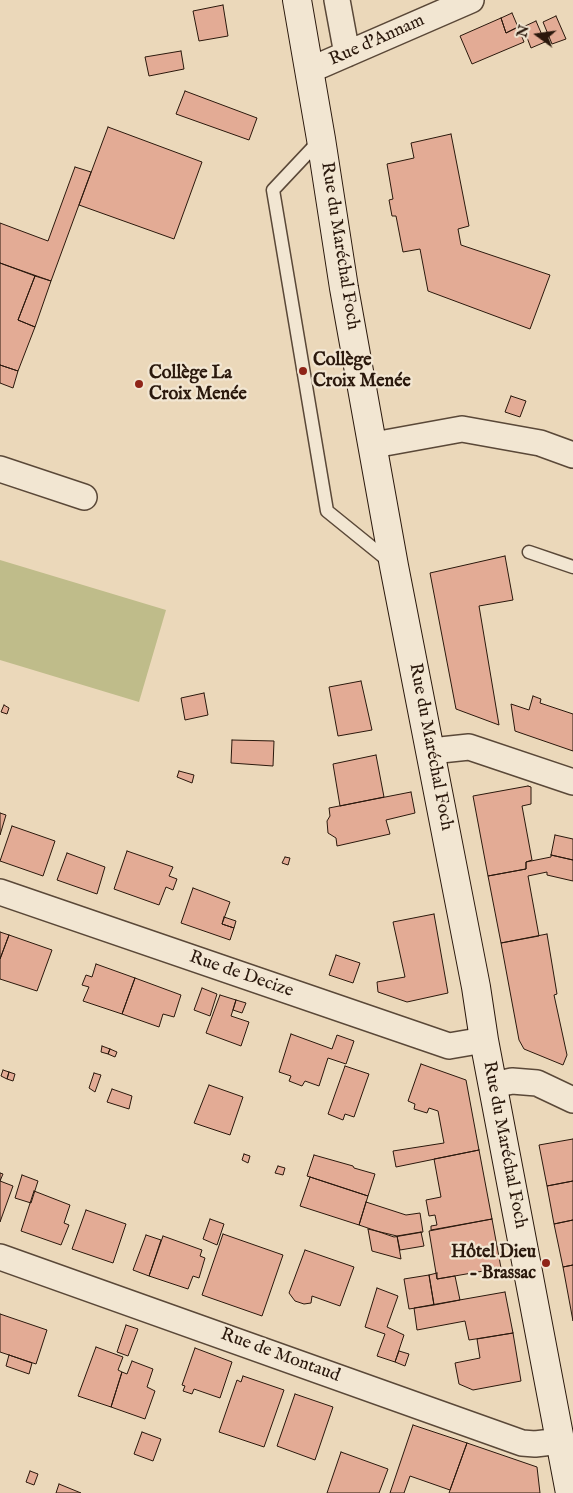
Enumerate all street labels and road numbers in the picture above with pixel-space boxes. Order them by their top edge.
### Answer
street label: Rue d'Annam [326,10,428,72]
street label: Rue du Maréchal Foch [315,160,363,332]
street label: Rue du Maréchal Foch [403,662,457,832]
street label: Rue de Decize [186,947,296,1003]
street label: Rue du Maréchal Foch [477,1060,531,1230]
street label: Rue de Montaud [217,1324,343,1388]

